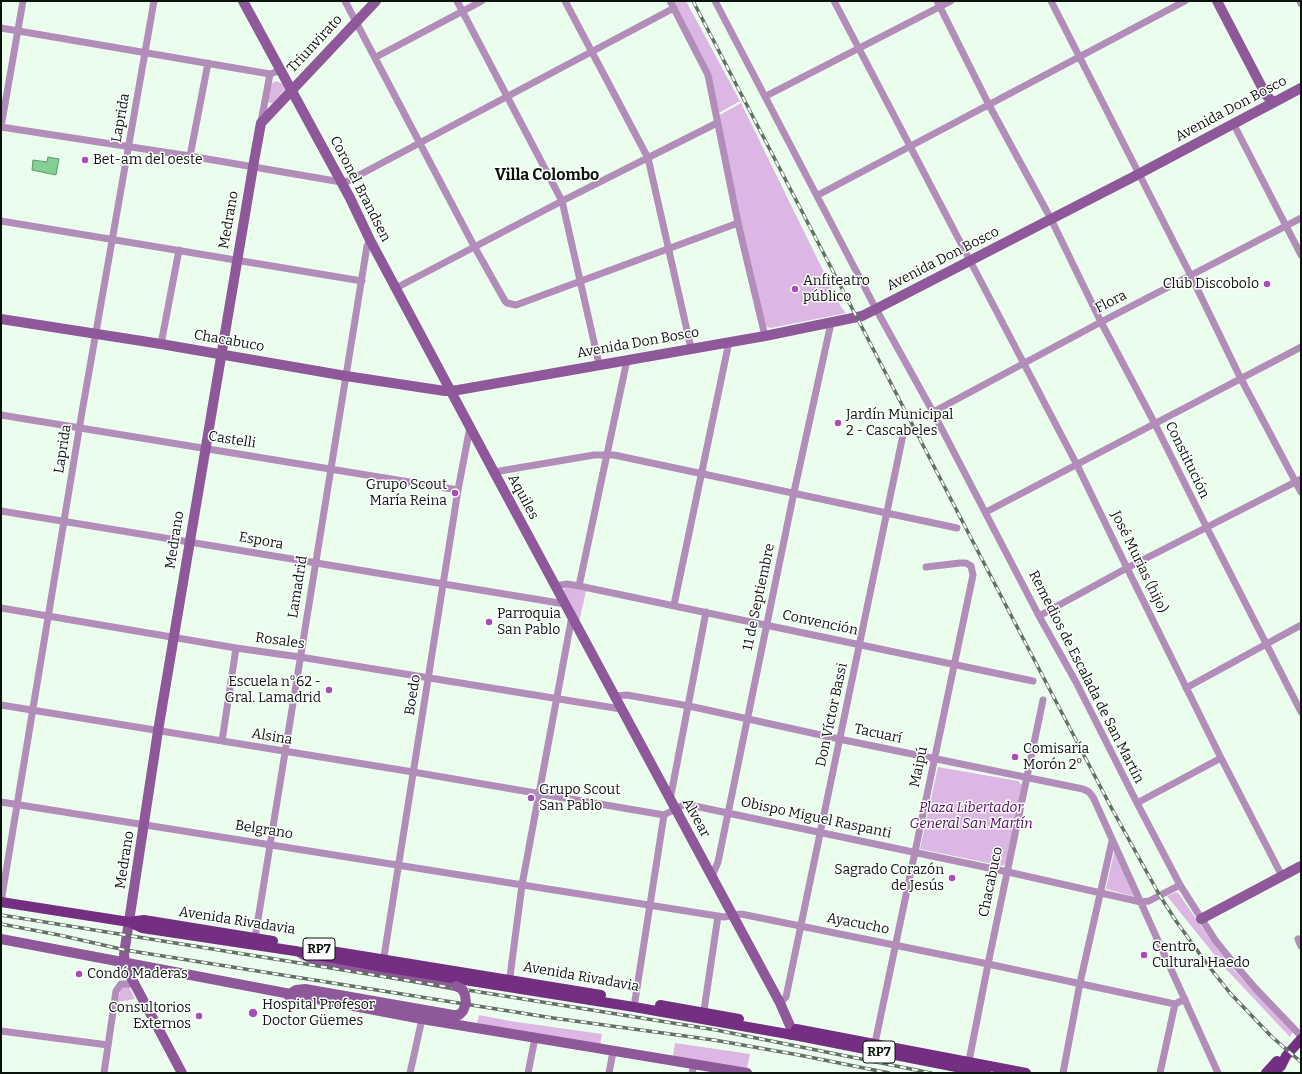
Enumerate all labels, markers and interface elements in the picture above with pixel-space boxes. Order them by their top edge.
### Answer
street label: Triunvirato [284,12,346,76]
street label: Avenida Don Bosco [1172,73,1290,145]
street label: Laprida [108,92,134,144]
street label: Coronel Brandsen [326,133,394,245]
place label: Bet-am del oeste [93,152,203,168]
marker: Bet-am del oeste [80,155,90,165]
district label: Villa Colombo [495,166,599,186]
street label: Medrano [216,190,242,250]
street label: Avenida Don Bosco [884,223,1002,295]
place label: Anfiteatro público [803,273,870,306]
place label: Club Discobolo [1163,276,1259,292]
marker: Club Discobolo [1262,279,1272,289]
marker: Anfiteatro público [790,284,800,294]
street label: Flora [1092,287,1130,317]
street label: Avenida Don Bosco [576,324,700,362]
street label: Chacabuco [192,327,266,355]
place label: Jardín Municipal 2 - Cascabeles [846,407,953,440]
marker: Jardín Municipal 2 - Cascabeles [833,418,843,428]
street label: Constitución [1161,419,1213,501]
street label: Laprida [51,423,75,475]
street label: Castelli [207,428,257,452]
street label: Aquiles [504,471,542,523]
place label: Grupo Scout María Reina [366,477,447,510]
marker: Grupo Scout María Reina [450,488,460,498]
street label: José Murias (hijo) [1107,508,1171,616]
street label: Medrano [162,510,188,570]
street label: Espora [237,529,285,553]
street label: 11 de Septiembre [739,542,779,652]
street label: Lamadrid [285,555,311,619]
street label: Remedios de Escalada de San Martín [1025,568,1147,786]
place label: Parroquia San Pablo [497,606,561,638]
street label: Convención [781,607,859,639]
marker: Parroquia San Pablo [484,617,494,627]
street label: Rosales [254,629,306,653]
street label: Don Víctor Bassi [813,661,851,769]
street label: Boedo [402,673,424,717]
place label: Escuela n°62 - Gral. Lamadrid [224,674,321,706]
marker: Escuela n°62 - Gral. Lamadrid [324,685,334,695]
street label: Tacuarí [853,721,903,747]
street label: Alsina [250,725,294,749]
place label: Comisaría Morón 2° [1023,741,1089,774]
street label: Maipú [907,745,931,789]
marker: Comisaría Morón 2° [1010,752,1020,762]
place label: Grupo Scout San Pablo [539,782,620,814]
marker: Grupo Scout San Pablo [526,793,536,803]
street label: Obispo Miguel Raspanti [739,794,893,842]
street label: Alvear [678,796,714,840]
park label: Plaza Libertador General San Martín [909,800,1033,832]
street label: Belgrano [234,817,294,843]
street label: Medrano [112,830,138,890]
street label: Chacabuco [975,845,1007,919]
place label: Sagrado Corazón de Jesús [834,862,944,894]
marker: Sagrado Corazón de Jesús [947,873,957,883]
street label: Avenida Rivadavia [178,903,296,939]
street label: Ayacucho [825,910,891,938]
road number: RP7 [303,938,335,960]
place label: Centro Cultural Haedo [1152,939,1250,972]
marker: Centro Cultural Haedo [1139,950,1149,960]
street label: Avenida Rivadavia [522,959,640,995]
place label: Condó Maderas [87,966,188,982]
marker: Condó Maderas [74,969,84,979]
place label: Hospital Profesor Doctor Güemes [262,997,375,1030]
place label: Consultorios Externos [108,1000,191,1032]
marker: Hospital Profesor Doctor Güemes [247,1007,259,1019]
marker: Consultorios Externos [194,1011,204,1021]
road number: RP7 [863,1041,895,1063]

